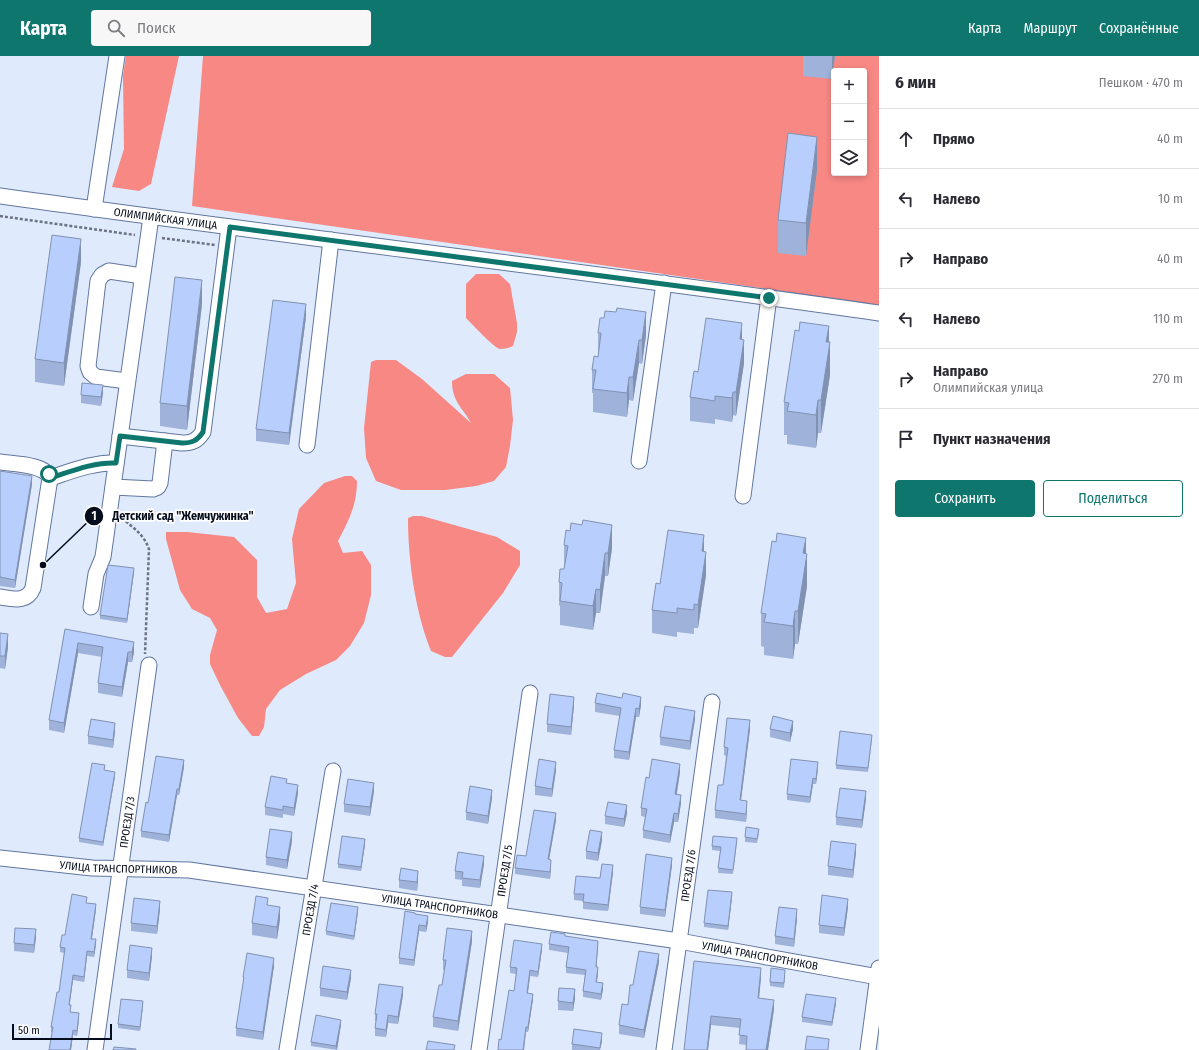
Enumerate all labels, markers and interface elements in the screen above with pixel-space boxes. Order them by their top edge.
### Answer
search box [91,10,371,46]
text: Карта [20,17,67,40]
icon: search [105,17,127,39]
text: Поиск [137,19,175,37]
text: Карта [968,20,1001,37]
text: Маршрут [1023,20,1077,37]
text: Сохранённые [1099,20,1179,37]
map controls [831,68,867,176]
button: + [831,68,867,104]
text: 6 мин [895,72,936,93]
text: Пешком · 470 m [1099,75,1183,90]
button: − [831,104,867,140]
icon: ahead [895,128,917,150]
text: Прямо [933,130,975,148]
text: 40 m [1157,131,1183,146]
button: layers [831,140,867,176]
icon: left [895,188,917,210]
text: Налево [933,190,980,208]
text: 10 m [1158,191,1183,206]
street label: ОЛИМПИЙСКАЯ УЛИЦА [113,206,218,232]
icon: right [895,248,917,270]
text: Направо [933,250,988,268]
text: 40 m [1157,251,1183,266]
route end [760,289,778,307]
icon: left [895,308,917,330]
text: Налево [933,310,980,328]
text: 110 m [1153,311,1183,326]
text: Направо [933,362,988,380]
icon: right [895,368,917,390]
text: 270 m [1152,371,1183,386]
text: Олимпийская улица [933,380,1043,395]
icon: arrive [895,428,917,450]
text: Пункт назначения [933,430,1051,448]
route start [40,465,58,483]
button: Сохранить [895,480,1035,517]
button: Поделиться [1043,480,1183,517]
callout: Детский сад "Жемчужинка" [84,504,262,528]
text: 1 [91,509,97,523]
text: Детский сад "Жемчужинка" [111,509,254,523]
street label: ПРОЕЗД 7/3 [117,796,138,849]
street label: ПРОЕЗД 7/5 [495,844,515,898]
street label: ПРОЕЗД 7/6 [679,848,699,903]
street label: УЛИЦА ТРАНСПОРТНИКОВ [58,858,177,877]
street label: ПРОЕЗД 7/4 [300,882,321,937]
street label: УЛИЦА ТРАНСПОРТНИКОВ [380,892,499,922]
street label: УЛИЦА ТРАНСПОРТНИКОВ [700,939,819,973]
scale bar [12,1022,112,1041]
text: 50 m [18,1024,40,1037]

